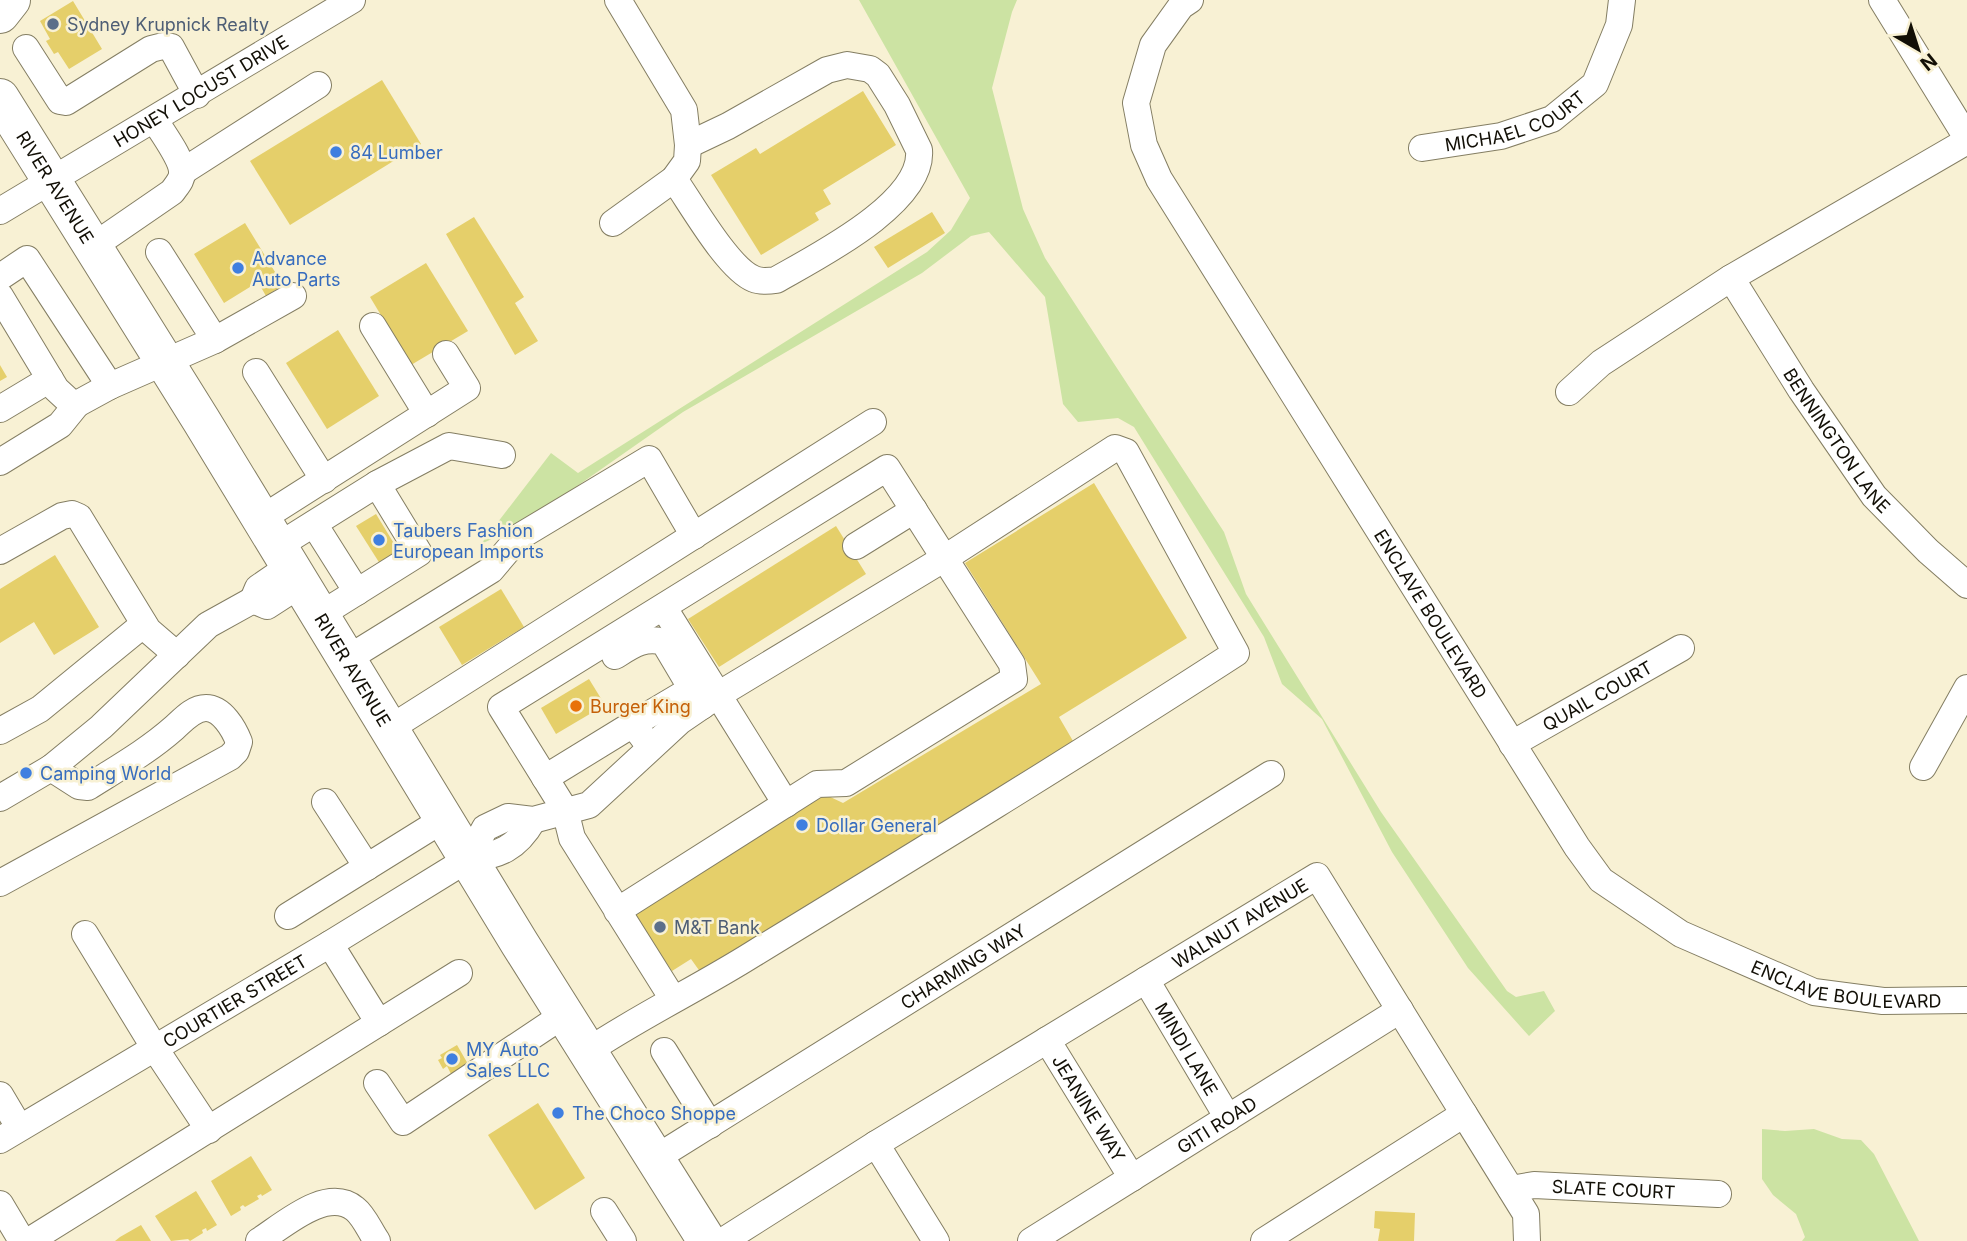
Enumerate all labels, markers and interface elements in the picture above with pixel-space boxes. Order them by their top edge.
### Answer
place label: Sydney Krupnick Realty [67,14,269,35]
north arrow [1883,14,1953,84]
marker: Sydney Krupnick Realty [45,16,61,32]
street label: HONEY LOCUST DRIVE [110,30,292,151]
text: N [1916,48,1941,75]
street label: MICHAEL COURT [1443,86,1589,155]
street label: RIVER AVENUE [13,127,99,247]
place label: 84 Lumber [350,142,443,163]
marker: 84 Lumber [328,144,344,160]
place label: Advance Auto Parts [252,248,341,290]
marker: Advance Auto Parts [230,260,246,276]
street label: BENNINGTON LANE [1779,364,1895,517]
place label: Taubers Fashion European Imports [393,520,544,562]
street label: ENCLAVE BOULEVARD [1370,525,1492,702]
marker: Taubers Fashion European Imports [371,532,387,548]
street label: RIVER AVENUE [311,609,395,730]
street label: QUAIL COURT [1539,656,1656,735]
place label: Burger King [590,696,691,717]
marker: Burger King [568,698,584,714]
place label: Camping World [40,763,171,784]
marker: Camping World [18,765,34,781]
place label: Dollar General [816,815,937,836]
marker: Dollar General [794,817,810,833]
street label: WALNUT AVENUE [1168,874,1312,972]
place label: M&T Bank [674,917,760,938]
marker: M&T Bank [652,919,668,935]
street label: CHARMING WAY [897,919,1030,1013]
street label: COURTIER STREET [159,950,311,1051]
street label: ENCLAVE BOULEVARD [1748,955,1942,1012]
street label: MINDI LANE [1151,998,1223,1099]
place label: MY Auto Sales LLC [466,1039,550,1081]
marker: MY Auto Sales LLC [444,1051,460,1067]
street label: JEANINE WAY [1048,1051,1130,1165]
street label: GITI ROAD [1173,1092,1260,1158]
place label: The Choco Shoppe [572,1103,736,1124]
marker: The Choco Shoppe [550,1105,566,1121]
street label: SLATE COURT [1551,1175,1676,1202]

